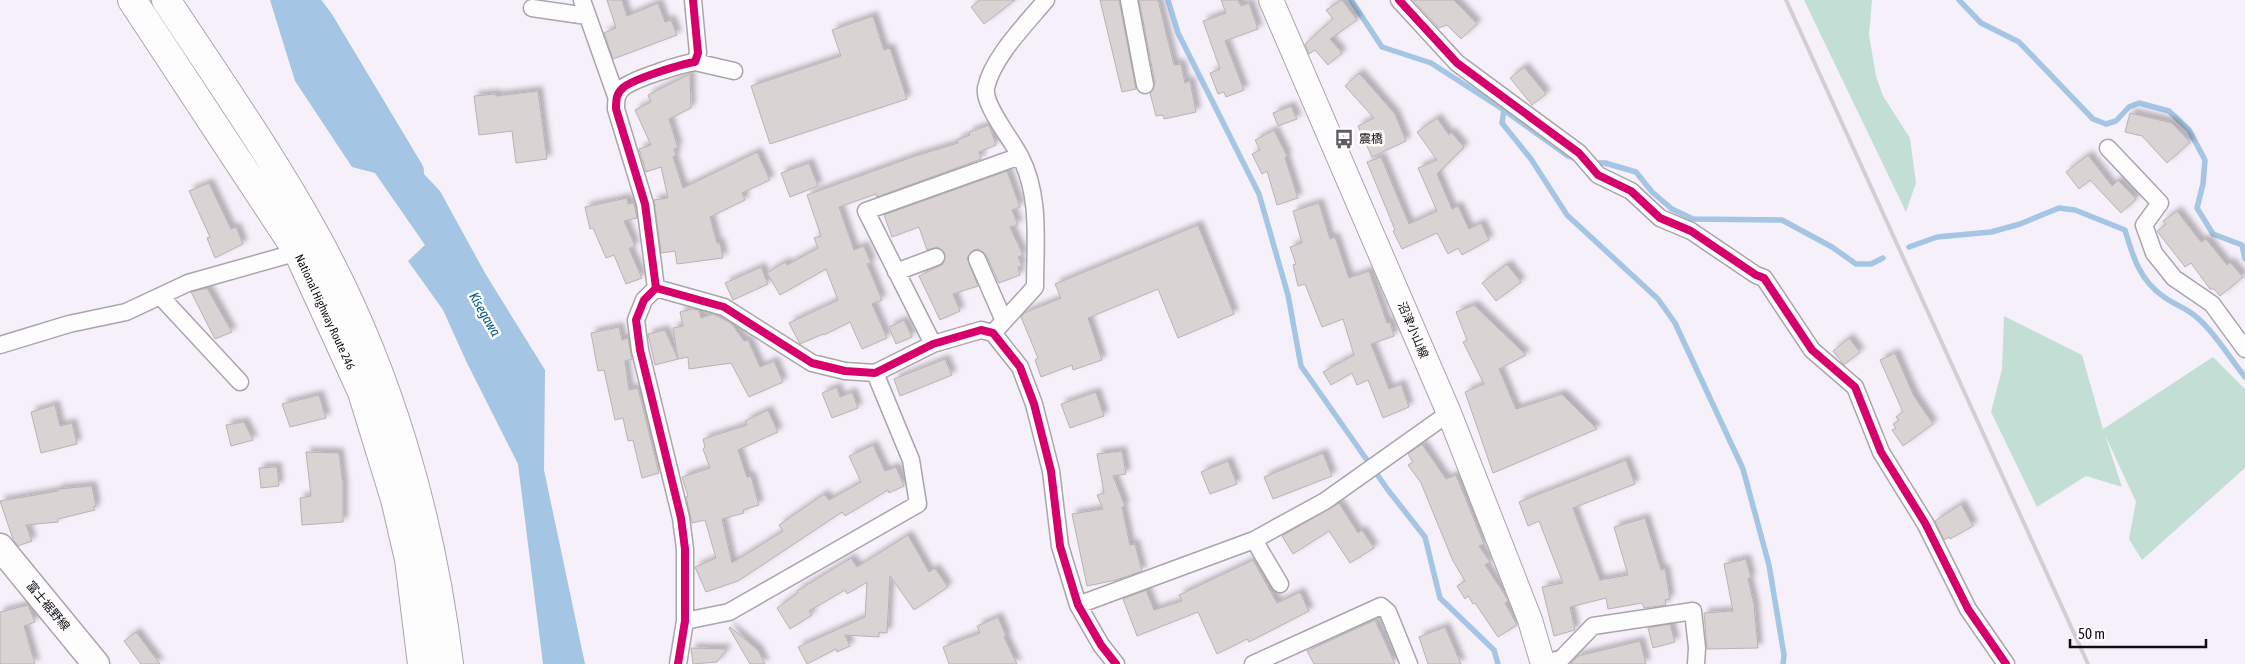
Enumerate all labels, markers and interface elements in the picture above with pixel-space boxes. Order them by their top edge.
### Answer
bus stop icon: 震橋 [1333,128,1355,150]
place label: 震橋 [1359,132,1383,146]
street label: National Highway Route 246 [292,252,358,372]
water label: Kisegawa [466,289,504,339]
street label: 沼津小山線 [1395,300,1431,360]
street label: 富士裾野線 [23,579,73,633]
scale bar [2070,616,2206,648]
text: 50 m [2078,625,2105,642]

